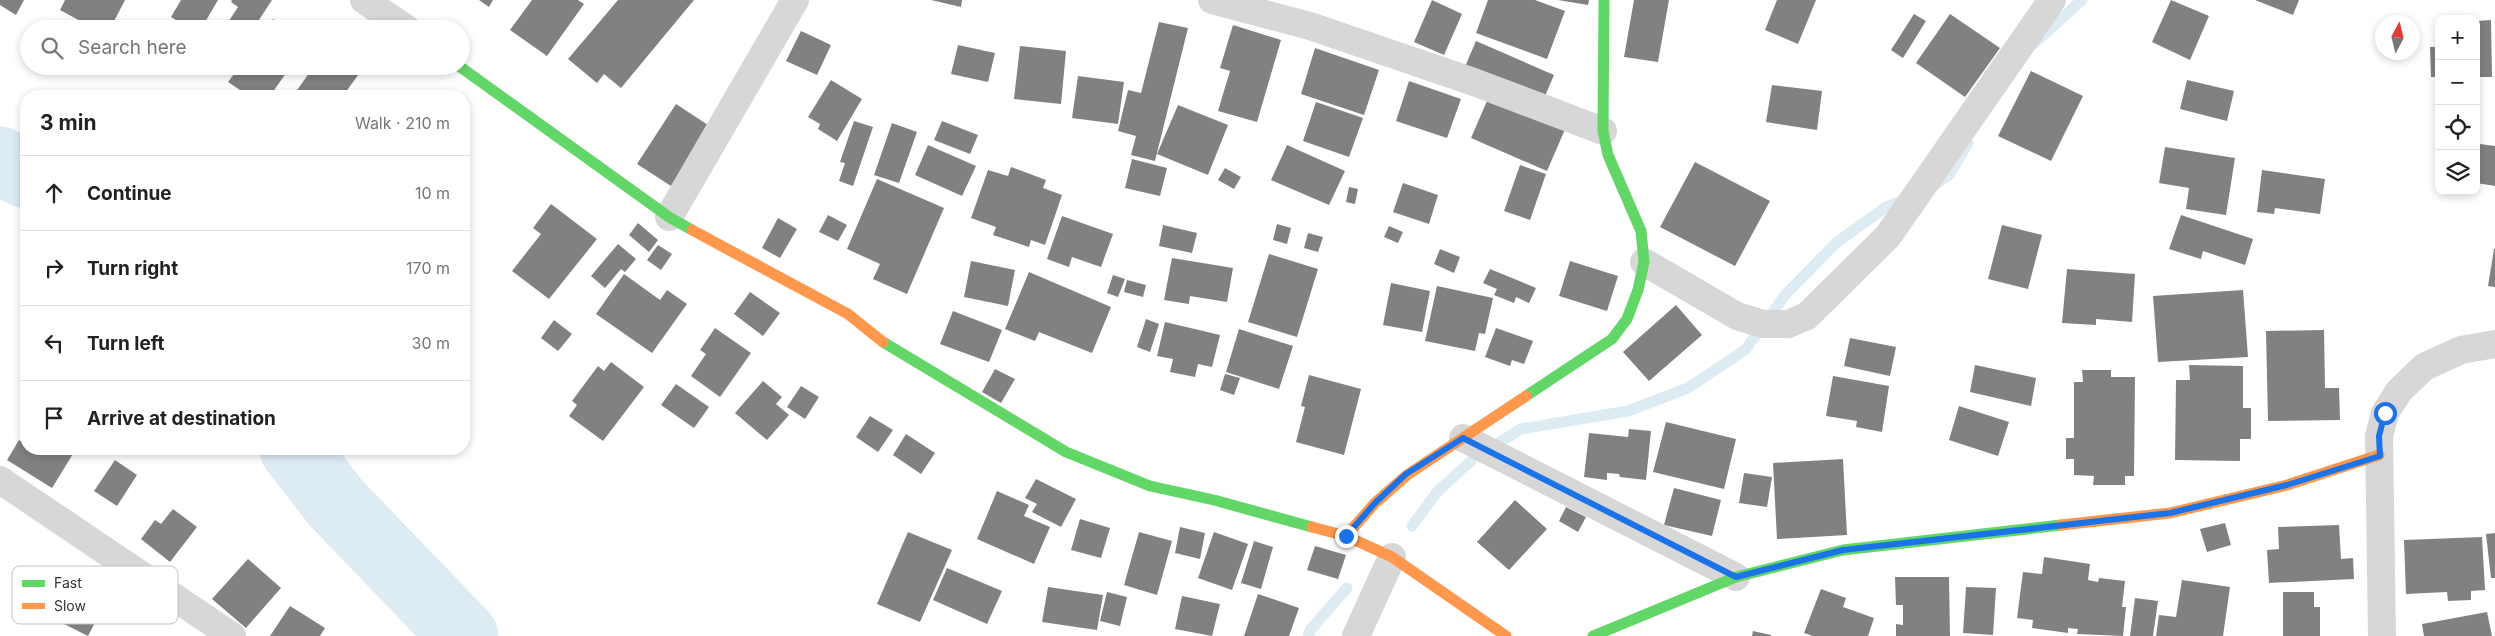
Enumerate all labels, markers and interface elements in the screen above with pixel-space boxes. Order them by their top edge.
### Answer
north arrow [2375,15,2420,60]
map controls [2435,15,2480,195]
button: + [2435,15,2480,60]
search box [20,20,470,75]
icon: search [38,34,66,62]
text: Search here [78,36,187,59]
button: − [2435,60,2480,105]
button: locate [2435,105,2480,150]
text: 3 min [40,110,96,135]
text: Walk · 210 m [355,113,450,133]
button: layers [2435,150,2480,195]
icon: ahead [40,179,68,207]
text: Continue [87,182,172,205]
text: 10 m [415,183,450,203]
icon: right [40,254,68,282]
text: Turn right [87,257,178,280]
text: 170 m [406,258,450,278]
icon: left [40,329,68,357]
text: Turn left [87,332,165,355]
text: 30 m [412,333,450,353]
route start [2374,402,2397,425]
icon: arrive [40,404,68,432]
text: Arrive at destination [87,407,276,430]
route end [1335,525,1358,548]
legend [12,566,178,624]
text: Fast [54,574,82,591]
text: Slow [54,597,86,614]

